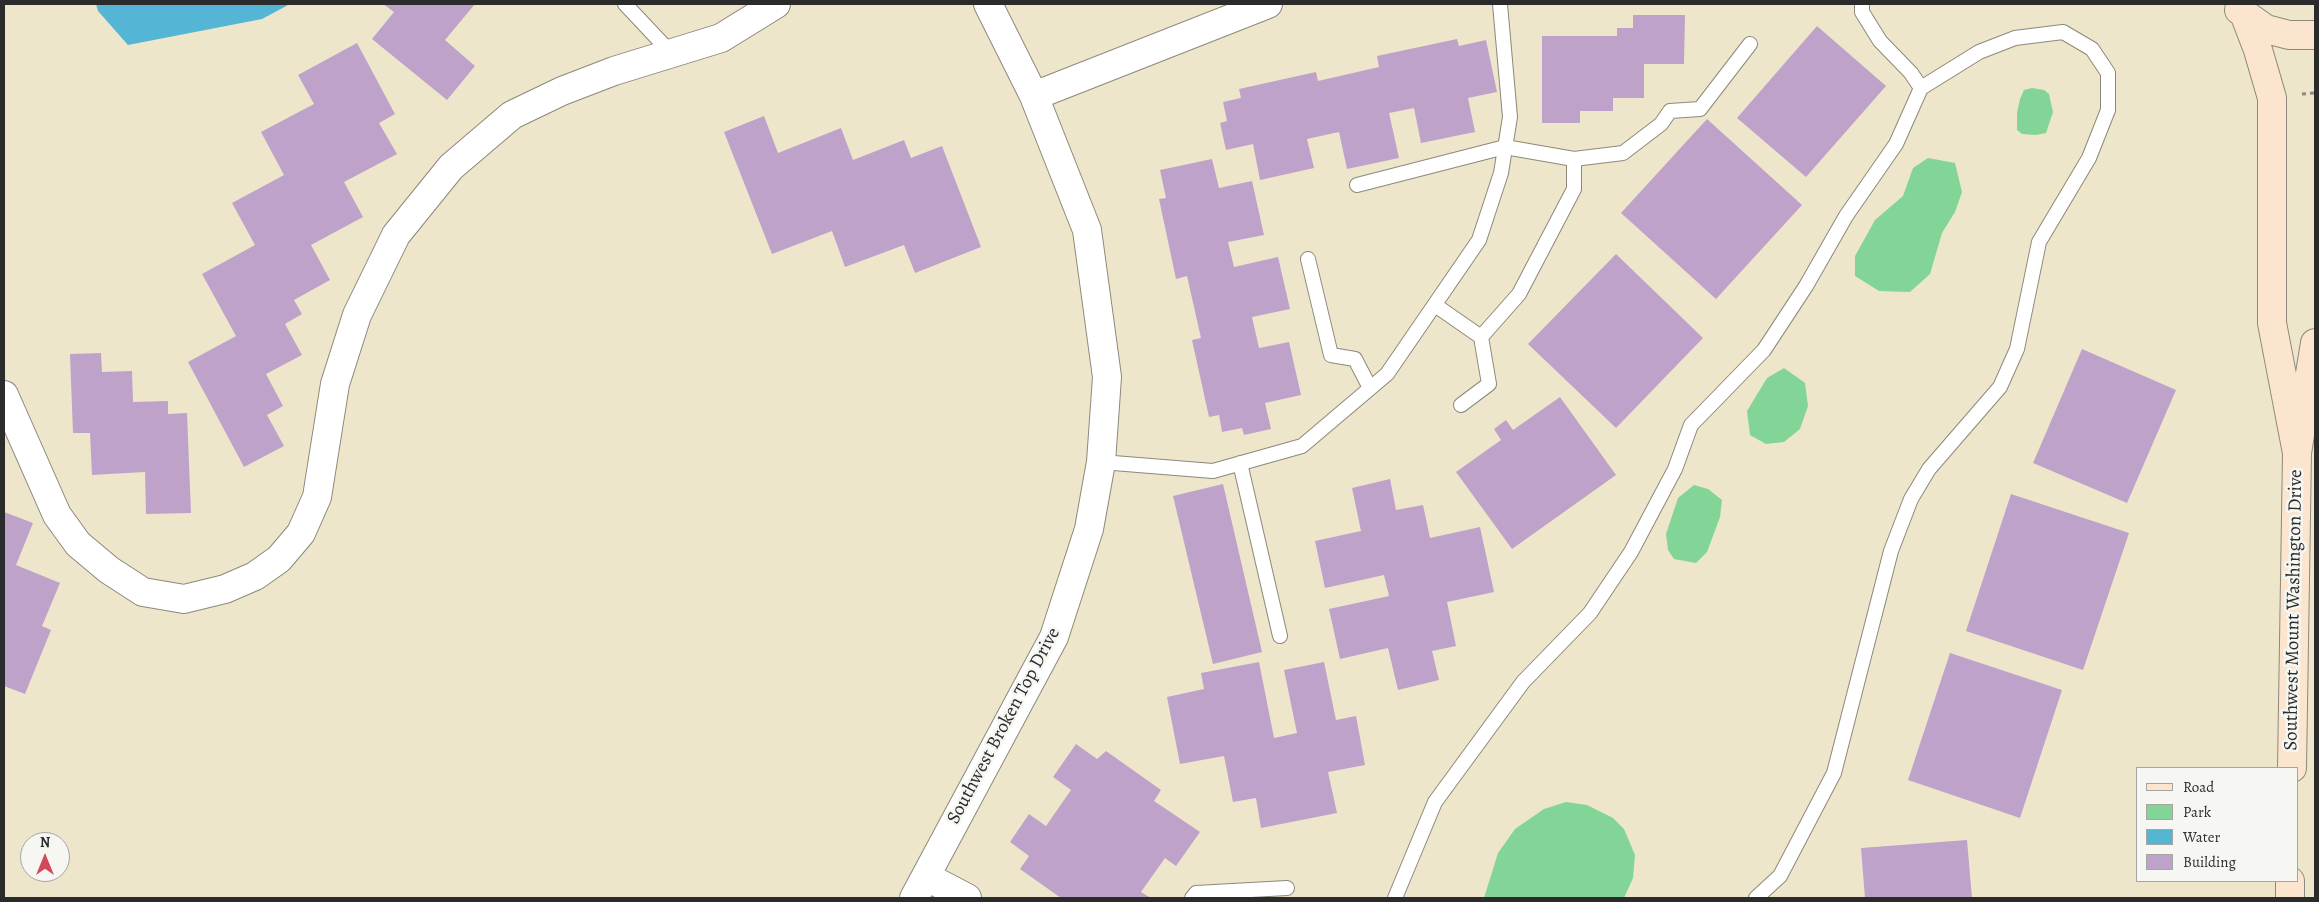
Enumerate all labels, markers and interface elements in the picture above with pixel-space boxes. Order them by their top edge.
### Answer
street label: Southwest Mount Washington Drive [2280,469,2308,751]
street label: Southwest Broken Top Drive [942,624,1066,828]
legend [2136,767,2299,882]
text: Road [2183,777,2214,797]
text: Park [2183,802,2211,822]
text: Water [2183,827,2220,847]
north arrow [20,832,70,882]
text: N [40,833,50,852]
text: Building [2183,852,2236,872]

